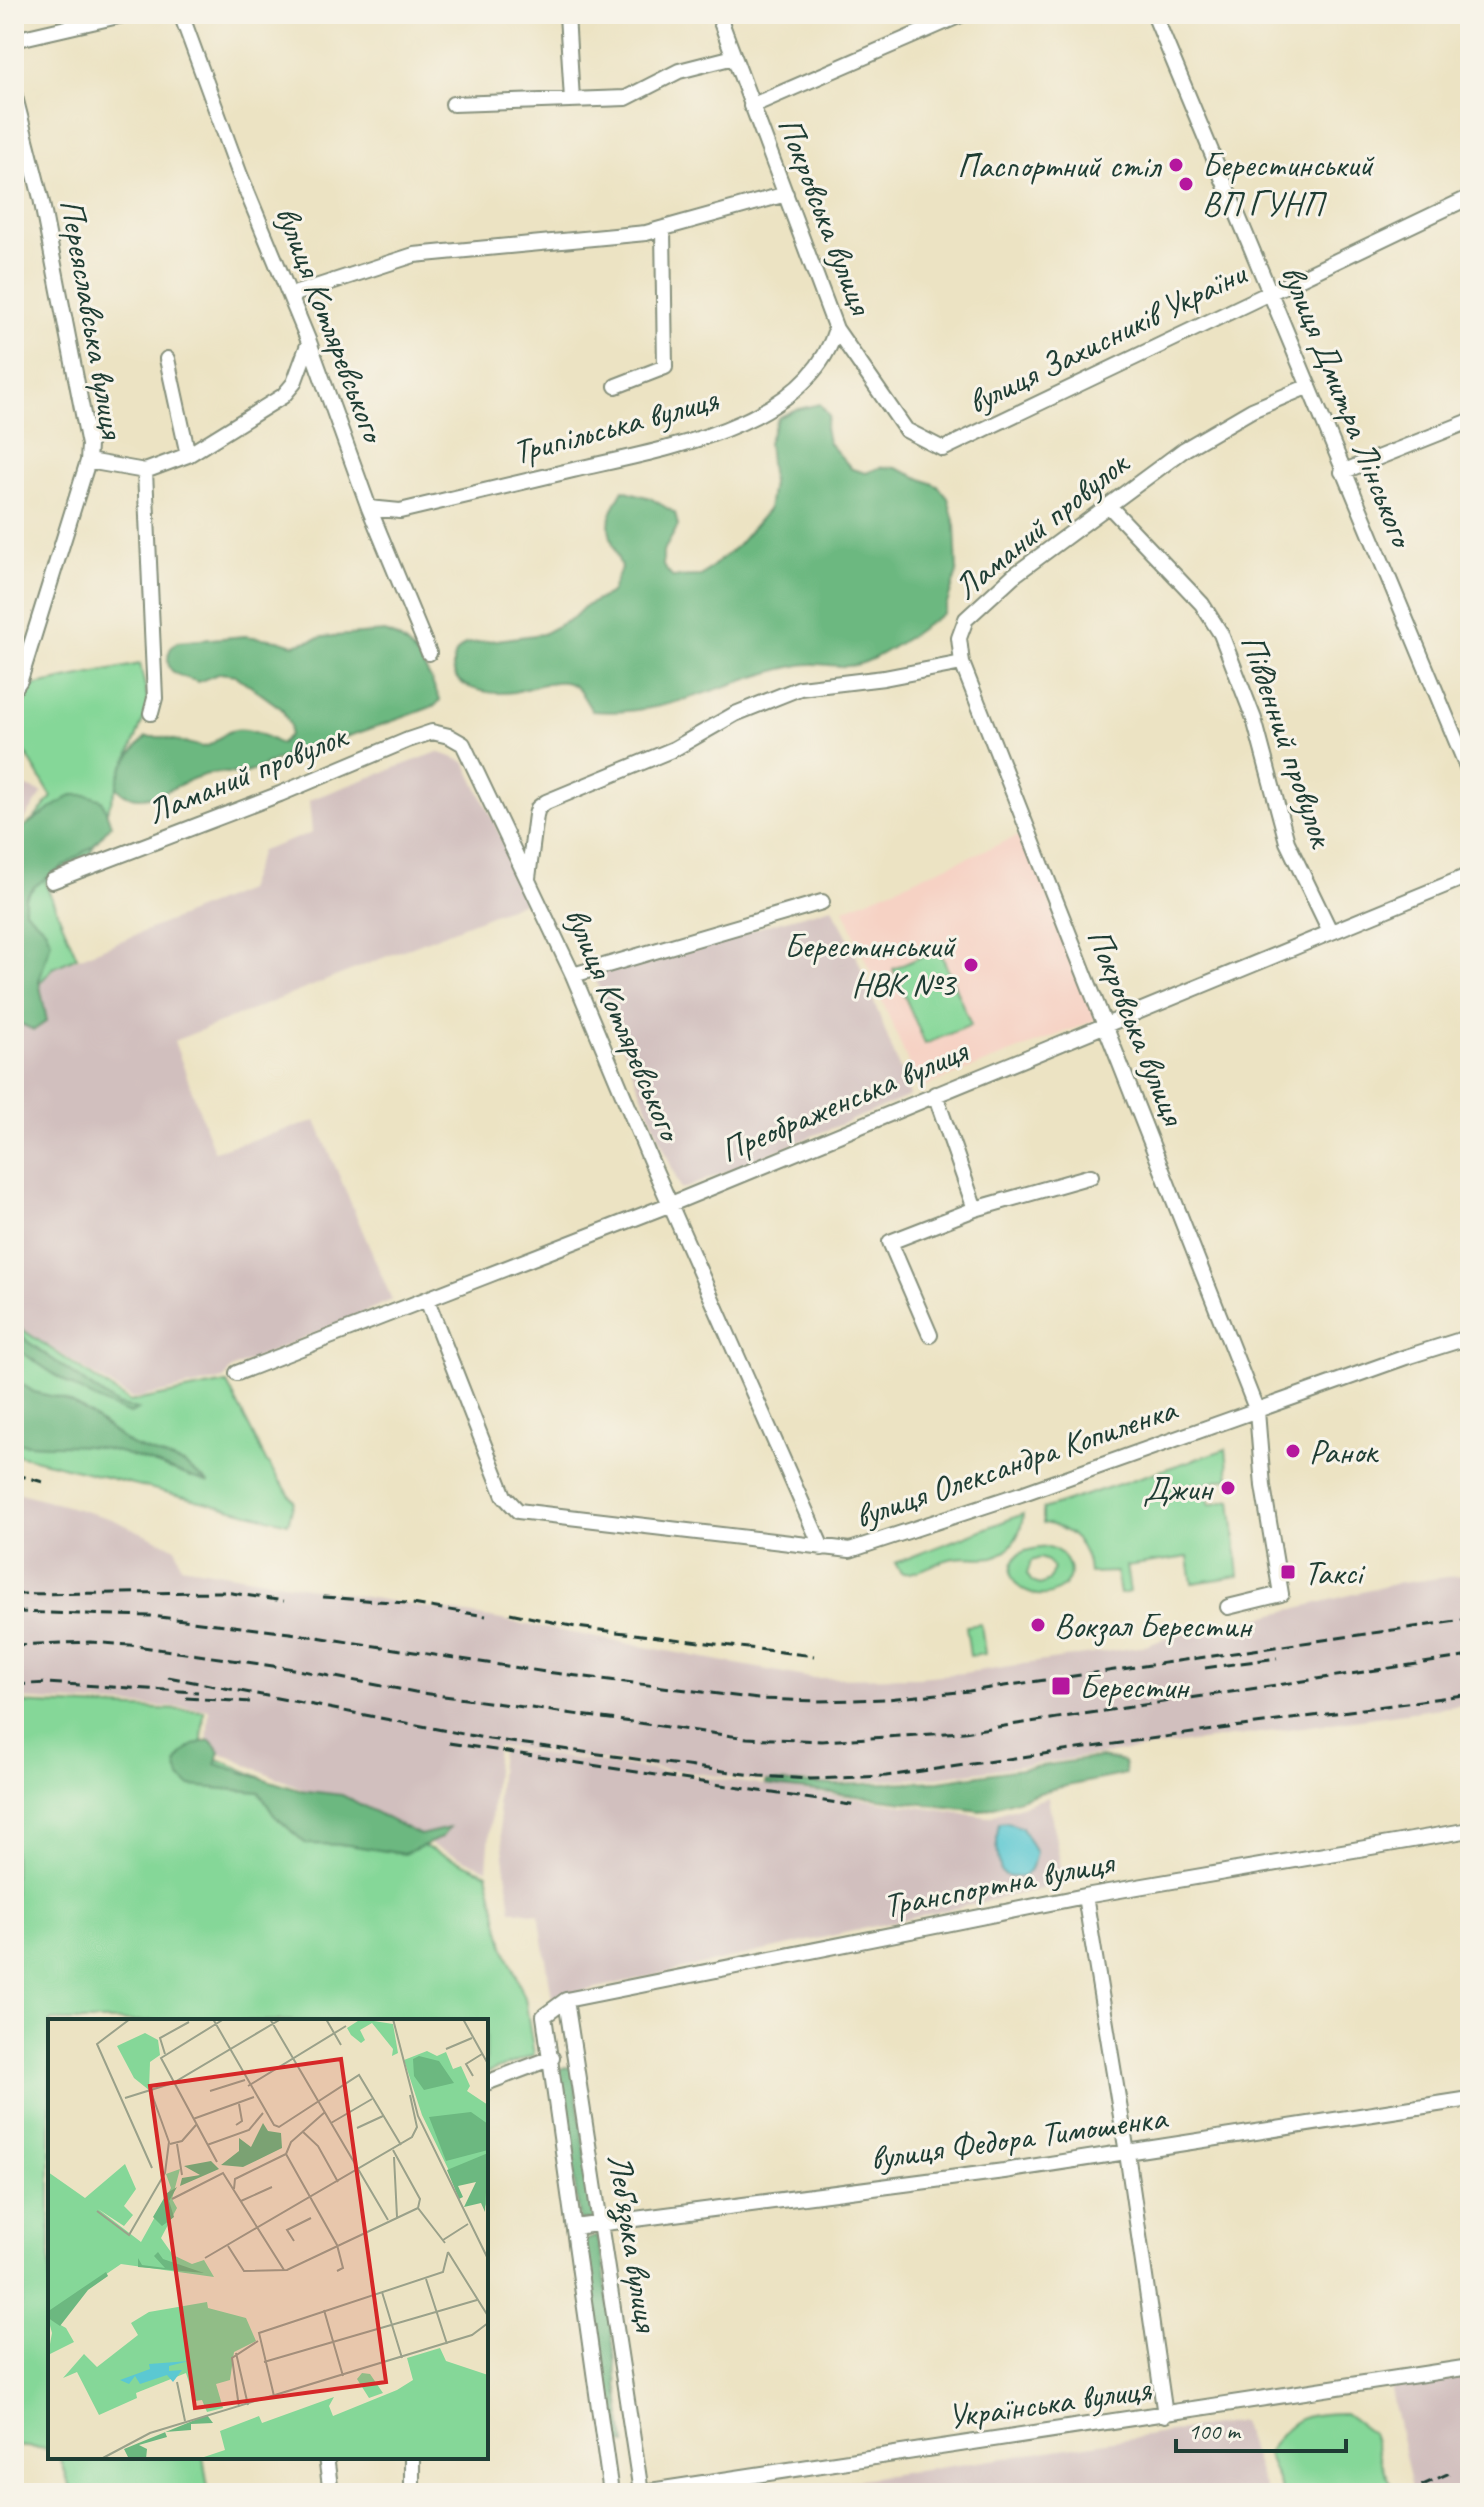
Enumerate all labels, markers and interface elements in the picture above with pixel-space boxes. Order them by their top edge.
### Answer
street label: Покровська вулиця [768,111,884,322]
place label: Берестинський ВП ГУНП [1202,143,1375,225]
place label: Паспортний стіл [957,144,1162,187]
marker: Паспортний стіл [1167,156,1185,174]
marker: Берестинський ВП ГУНП [1177,175,1195,193]
street label: Переяславська вулиця [50,195,135,443]
street label: вулиця Котляревського [266,200,396,450]
street label: вулиця Захисників України [960,250,1254,423]
street label: вулиця Дмитра Лінського [1272,258,1425,556]
street label: Трипільська вулиця [508,377,724,473]
street label: Ламаний провулок [945,441,1138,609]
street label: Південний провулок [1231,629,1345,854]
street label: Ламаний провулок [140,713,355,833]
street label: вулиця Котляревського [555,901,693,1149]
street label: Покровська вулиця [1078,922,1196,1132]
place label: Берестинський НВК №3 [784,924,958,1006]
marker: Берестинський НВК №3 [962,956,980,974]
street label: Преображенська вулиця [714,1028,975,1172]
street label: вулиця Олександра Копиленка [849,1387,1183,1538]
place label: Ранок [1309,1430,1379,1473]
marker: Ранок [1284,1442,1302,1460]
place label: Джин [1143,1467,1214,1510]
marker: Джин [1219,1479,1237,1497]
place label: Таксі [1304,1551,1366,1594]
marker: Таксі [1279,1563,1297,1581]
place label: Вокзал Берестин [1054,1604,1253,1647]
marker: Вокзал Берестин [1029,1616,1047,1634]
place label: Берестин [1079,1665,1190,1708]
marker: Берестин [1050,1675,1072,1697]
street label: Транспортна вулиця [880,1840,1119,1927]
inset map [48,2019,488,2459]
street label: вулиця Федора Тимошенка [867,2095,1171,2180]
street label: Леб'язька вулиця [598,2151,669,2336]
street label: Українська вулиця [945,2367,1155,2438]
scale bar [1176,2403,1346,2453]
text: 100 m [1188,2416,1242,2446]

